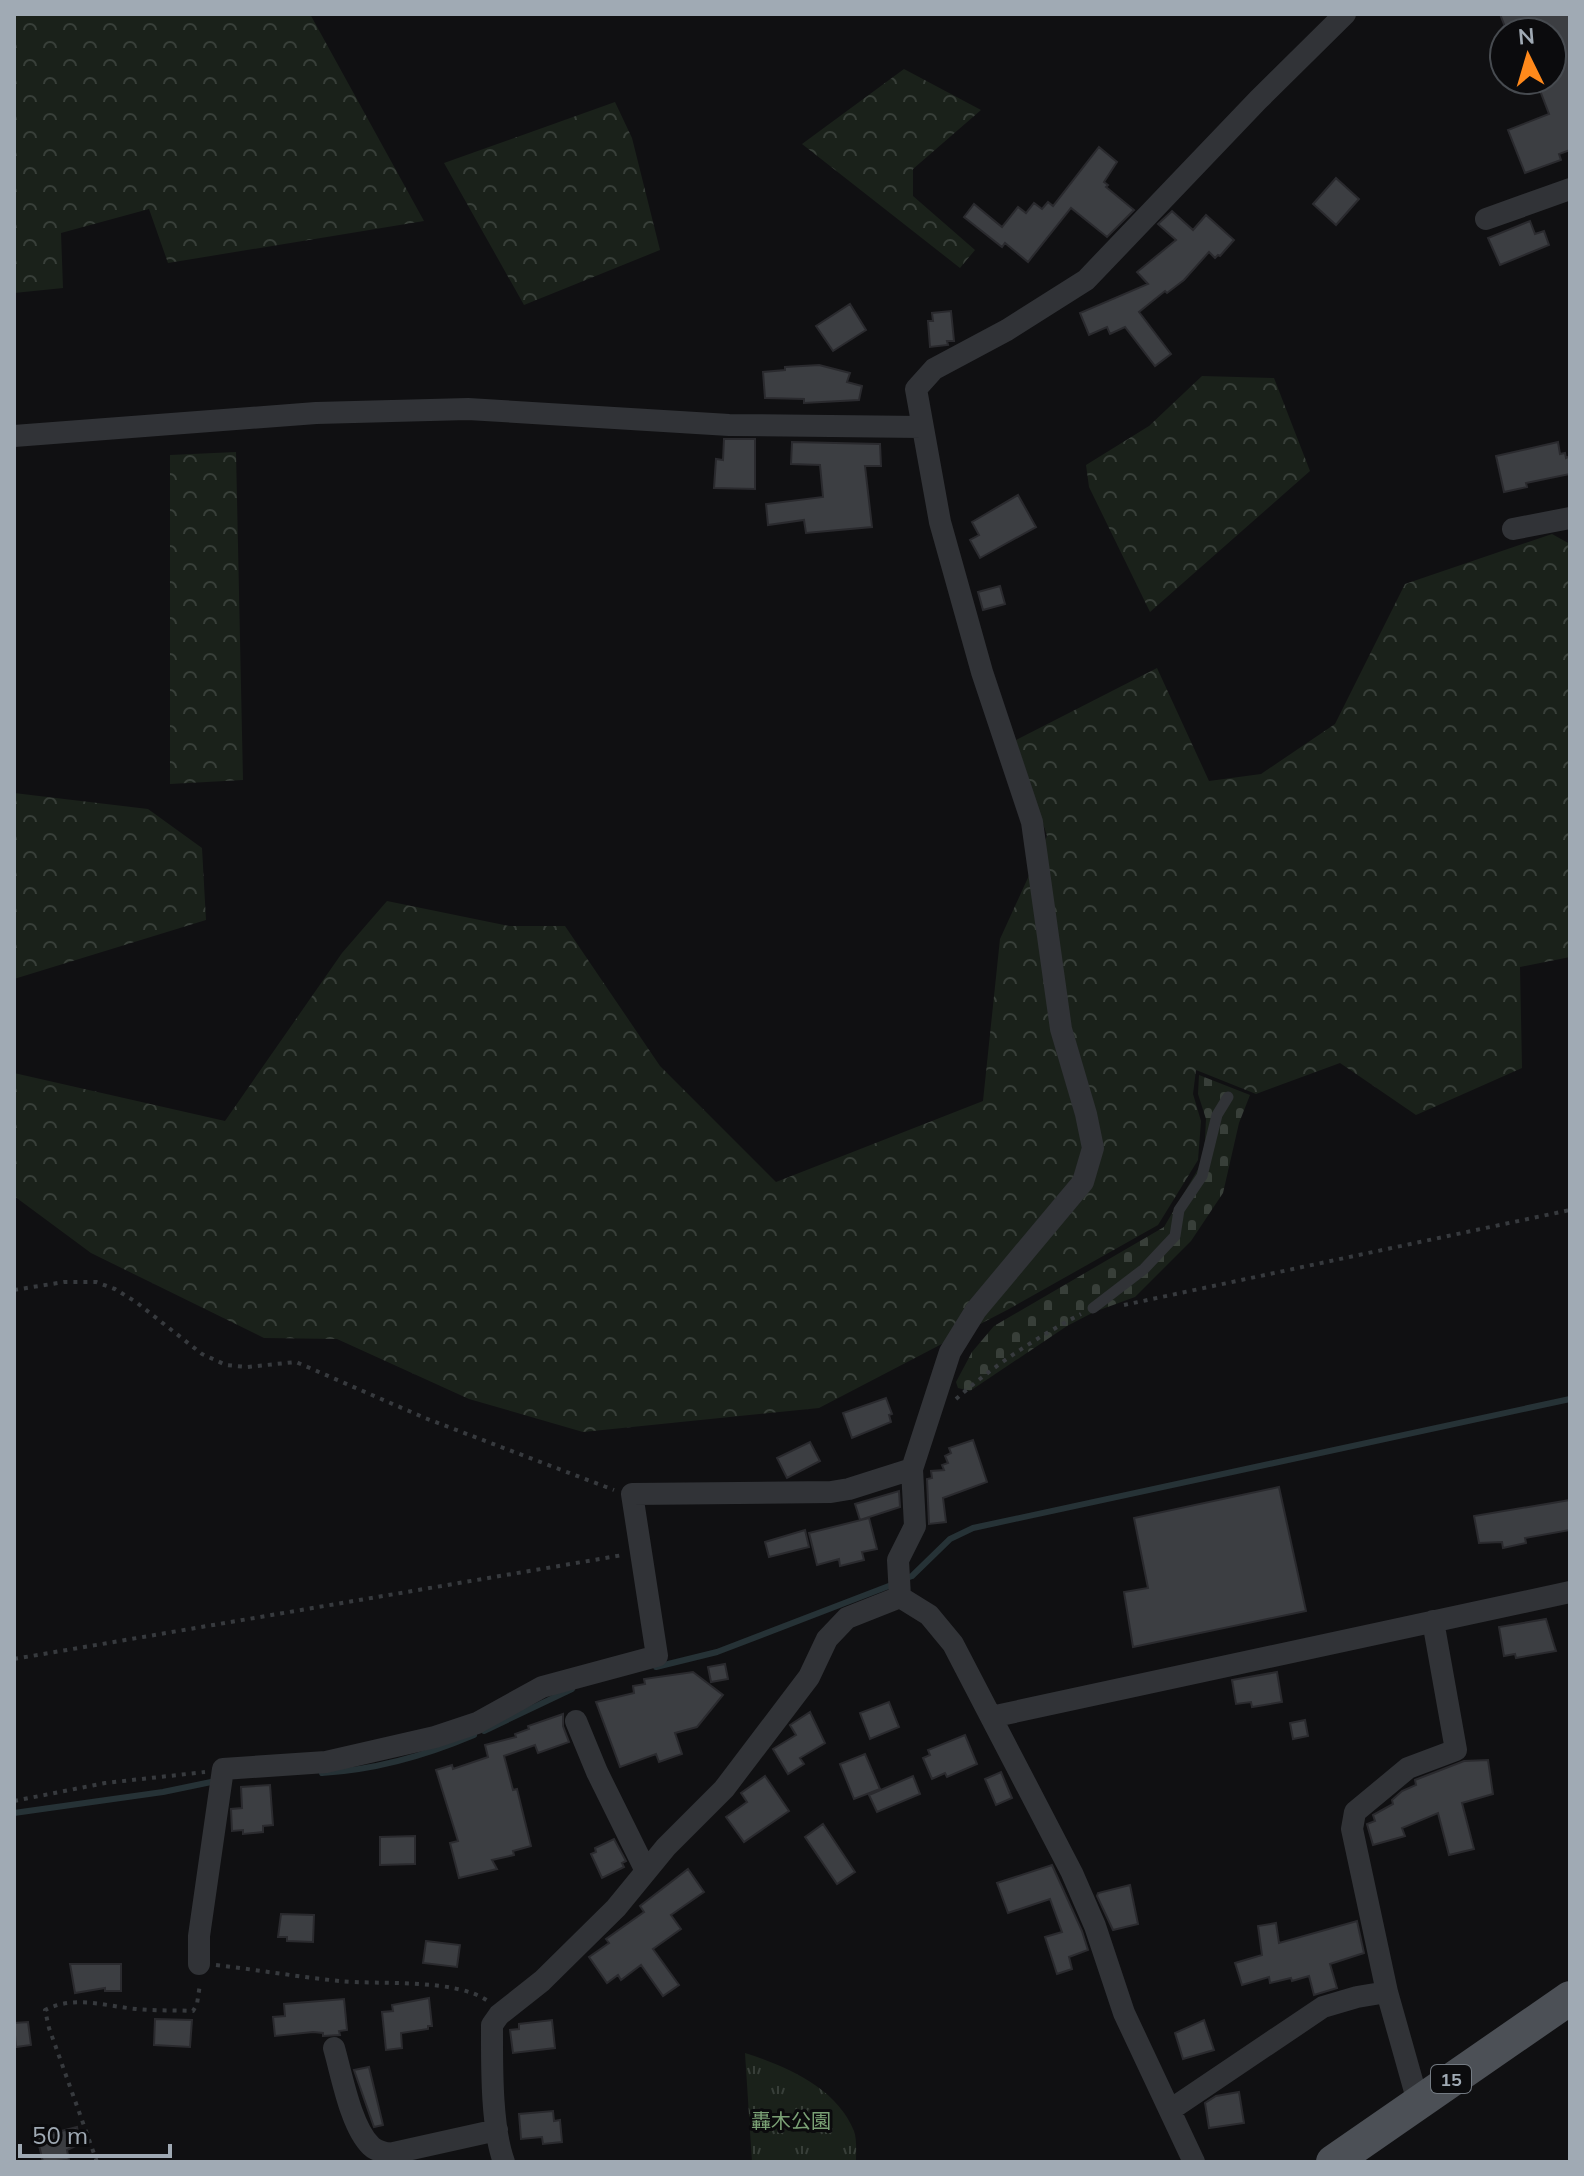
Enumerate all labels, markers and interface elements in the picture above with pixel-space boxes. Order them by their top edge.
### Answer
north arrow [1488,16,1568,96]
text: N [1517,21,1536,51]
road number: 15 [1431,2065,1471,2093]
scale bar [20,2108,170,2158]
park label: 轟木公園 [751,2108,831,2133]
text: 50 m [32,2120,88,2150]

